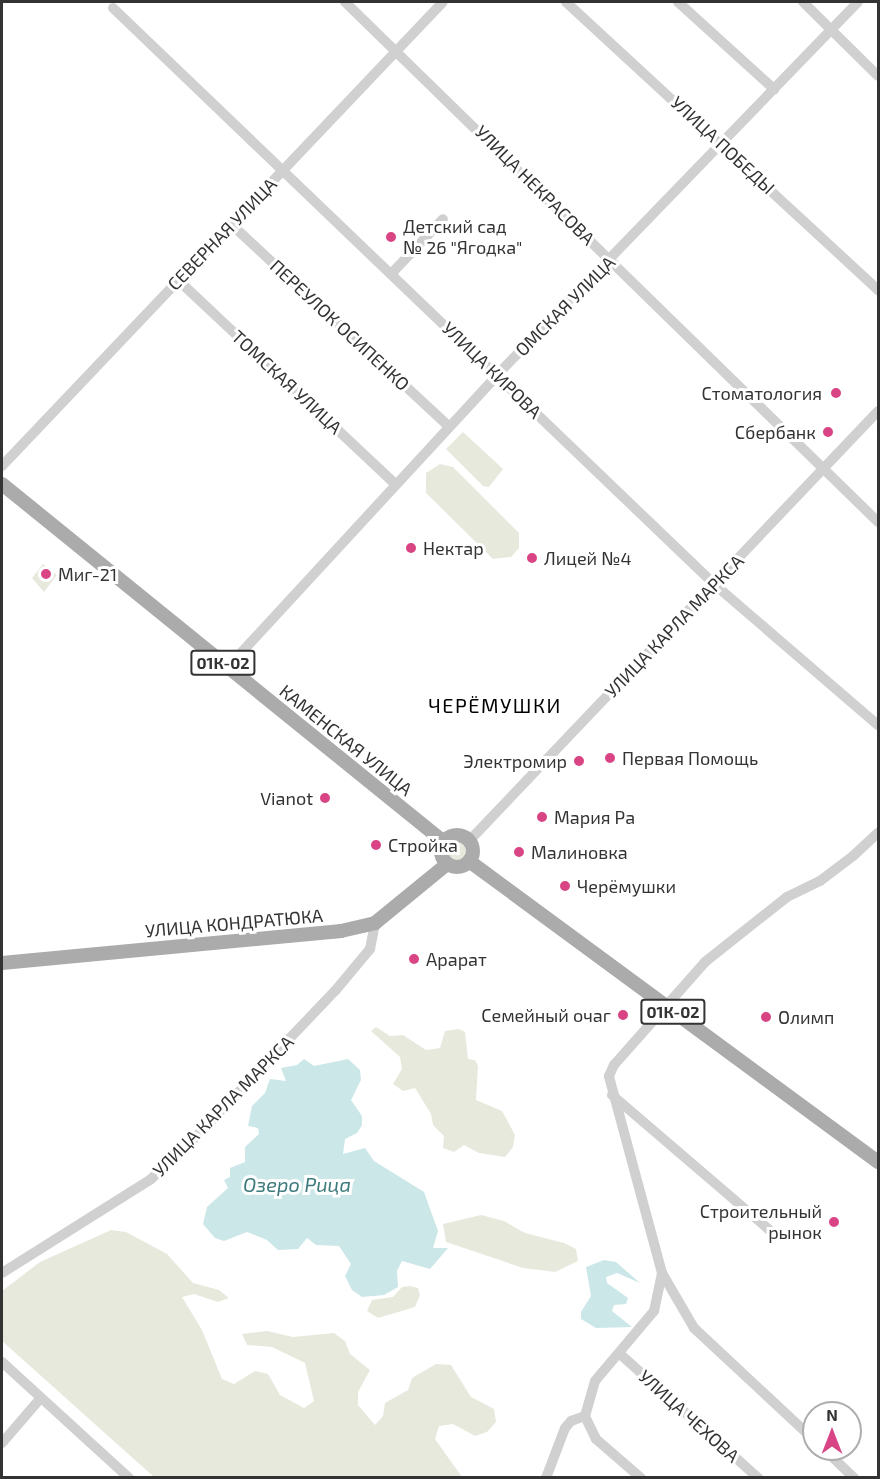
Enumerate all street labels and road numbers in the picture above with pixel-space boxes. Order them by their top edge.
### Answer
street label: УЛИЦА ПОБЕДЫ [667,91,779,199]
street label: УЛИЦА НЕКРАСОВА [471,121,599,249]
street label: СЕВЕРНАЯ УЛИЦА [163,173,281,295]
street label: ОМСКАЯ УЛИЦА [511,252,619,360]
street label: ПЕРЕУЛОК ОСИПЕНКО [266,255,414,395]
street label: УЛИЦА КИРОВА [438,317,546,423]
street label: ТОМСКАЯ УЛИЦА [228,326,346,438]
street label: УЛИЦА КАРЛА МАРКСА [600,550,748,702]
road number: 01К-02 [190,650,256,676]
street label: КАМЕНСКАЯ УЛИЦА [275,680,417,800]
street label: УЛИЦА КОНДРАТЮКА [144,904,324,942]
road number: 01К-02 [640,999,706,1025]
street label: УЛИЦА КАРЛА МАРКСА [148,1031,298,1181]
street label: УЛИЦА ЧЕХОВА [634,1365,744,1467]

